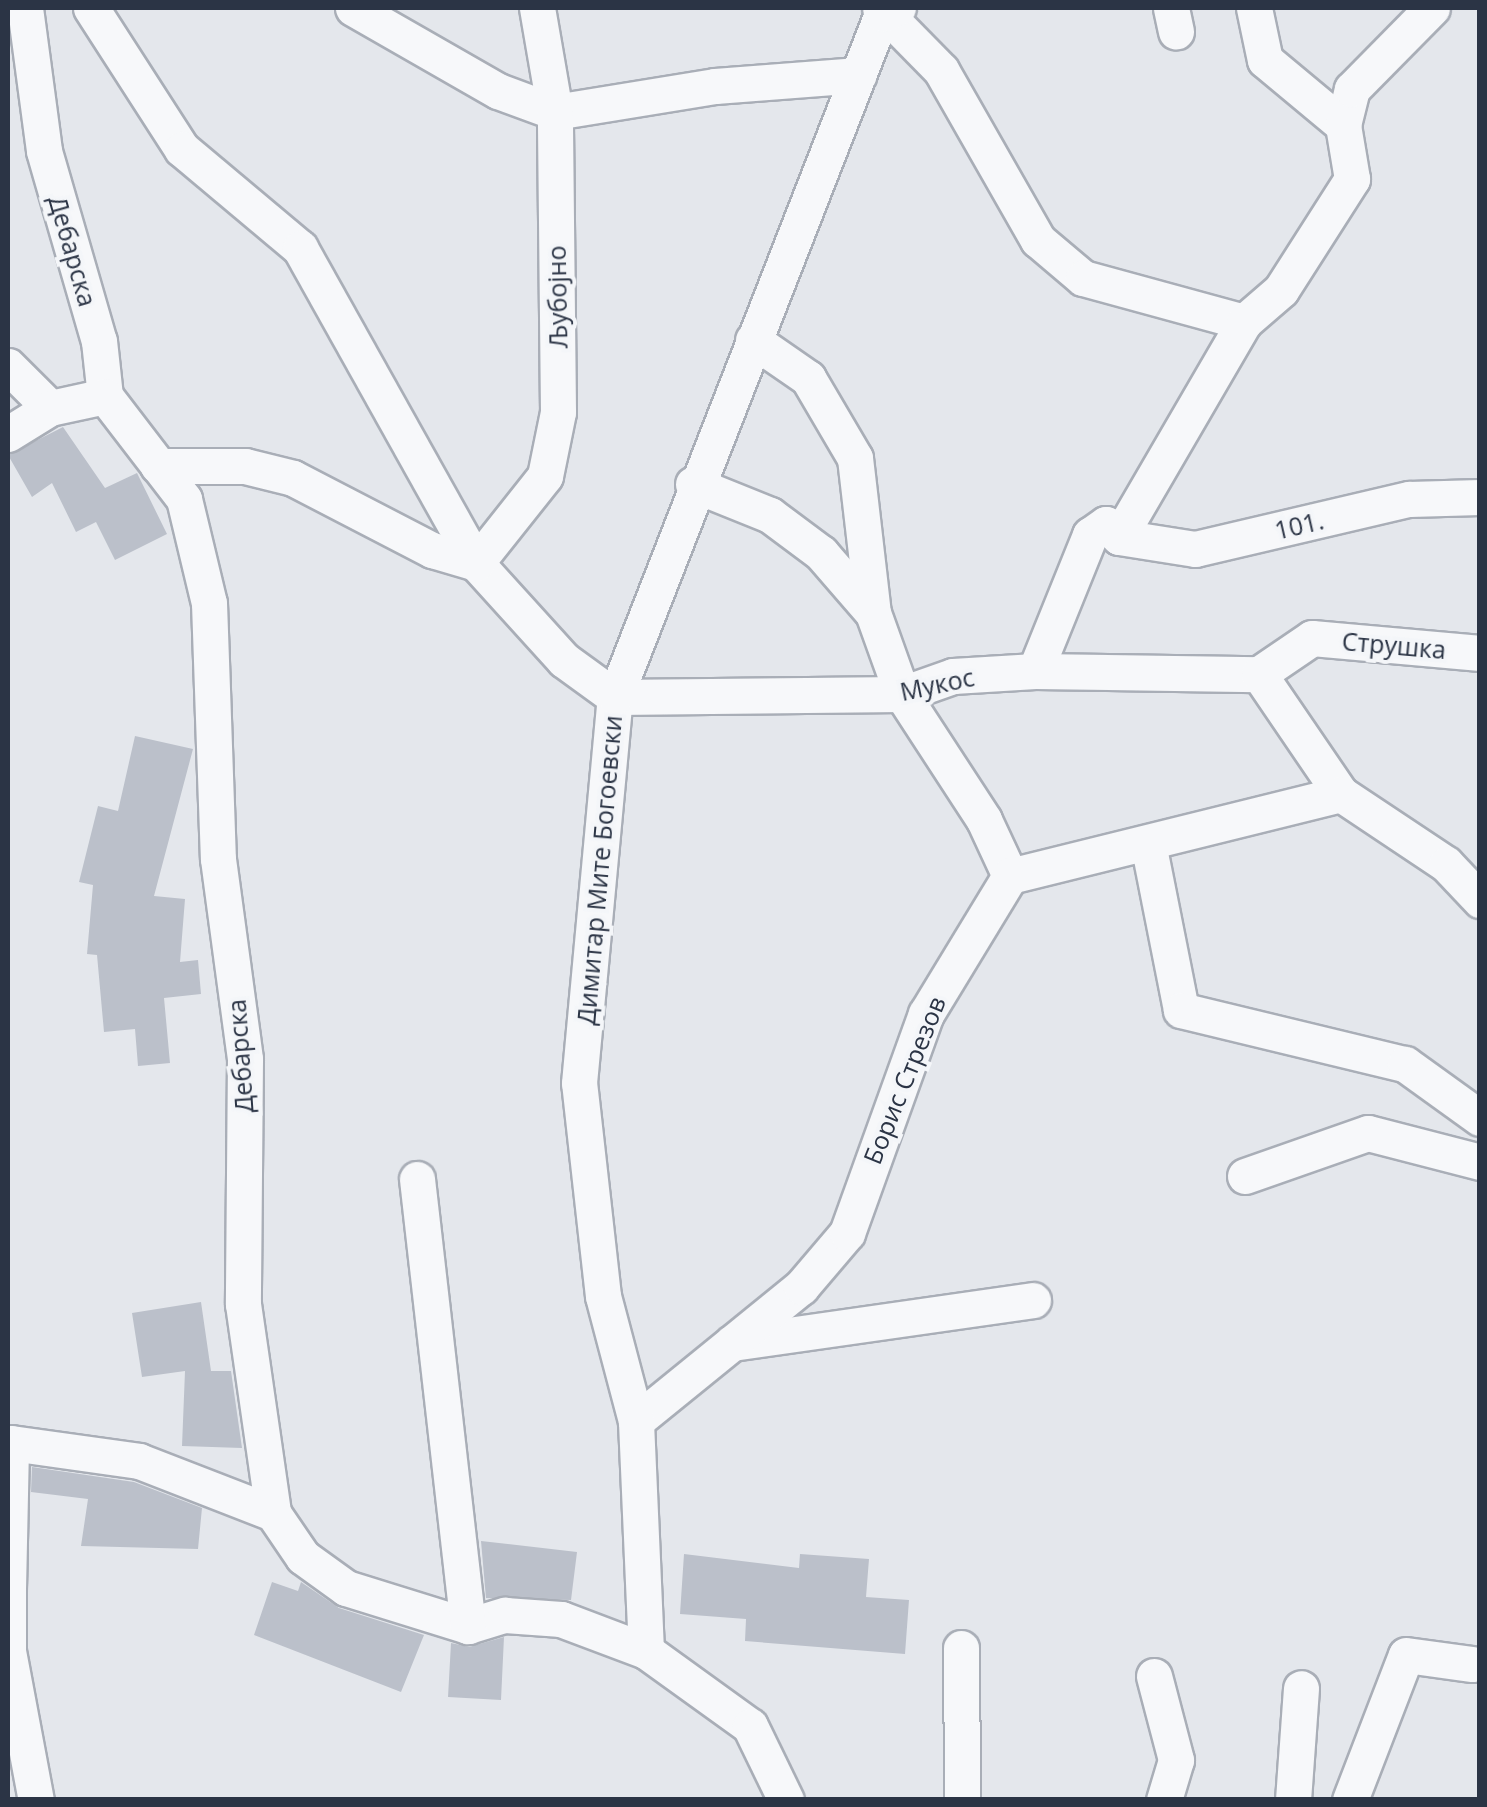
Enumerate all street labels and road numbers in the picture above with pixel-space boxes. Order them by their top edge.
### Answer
street label: Дебарска [43,192,103,310]
street label: Љубојно [541,245,573,349]
street label: 101. [1272,505,1326,545]
street label: Струшка [1341,626,1447,664]
street label: Мукос [897,662,977,706]
street label: Димитар Мите Богоевски [571,714,627,1026]
street label: Борис Стрезов [857,992,951,1168]
street label: Дебарска [221,998,259,1114]

